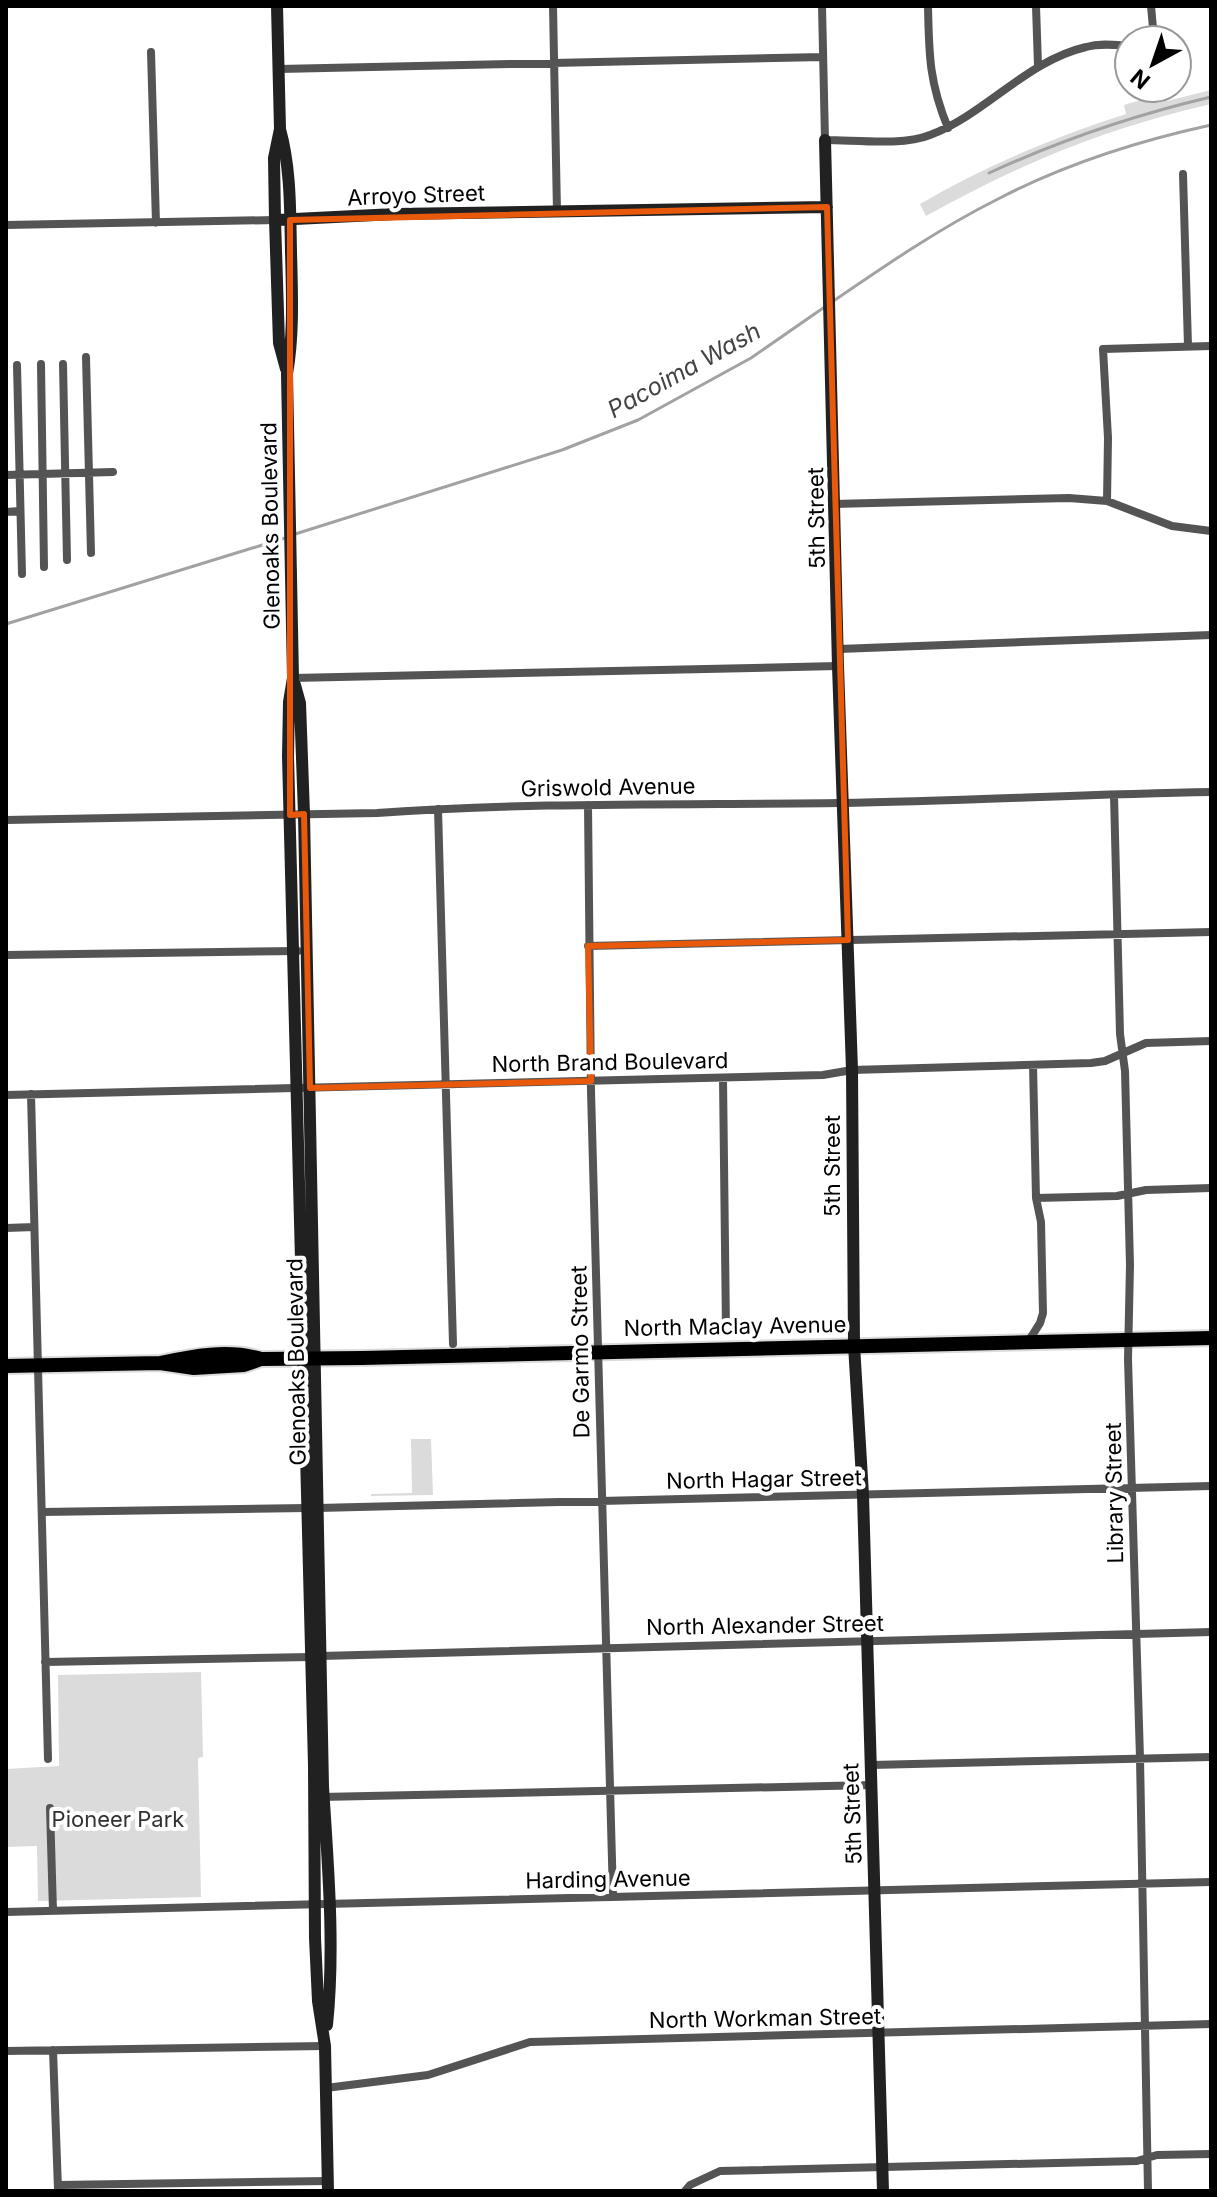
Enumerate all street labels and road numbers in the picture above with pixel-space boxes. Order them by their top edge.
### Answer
street label: Arroyo Street [347,180,485,210]
street label: Glenoaks Boulevard [255,422,285,630]
street label: 5th Street [802,467,830,569]
street label: Griswold Avenue [520,772,696,802]
street label: North Brand Boulevard [491,1047,729,1077]
street label: 5th Street [819,1115,845,1217]
street label: Glenoaks Boulevard [281,1258,311,1466]
street label: De Garmo Street [565,1265,595,1439]
street label: North Maclay Avenue [623,1311,847,1341]
street label: Library Street [1100,1422,1128,1564]
street label: North Hagar Street [666,1464,862,1494]
street label: North Alexander Street [646,1610,884,1640]
street label: 5th Street [837,1763,867,1865]
street label: Harding Avenue [525,1865,691,1893]
street label: North Workman Street [649,2003,881,2033]

